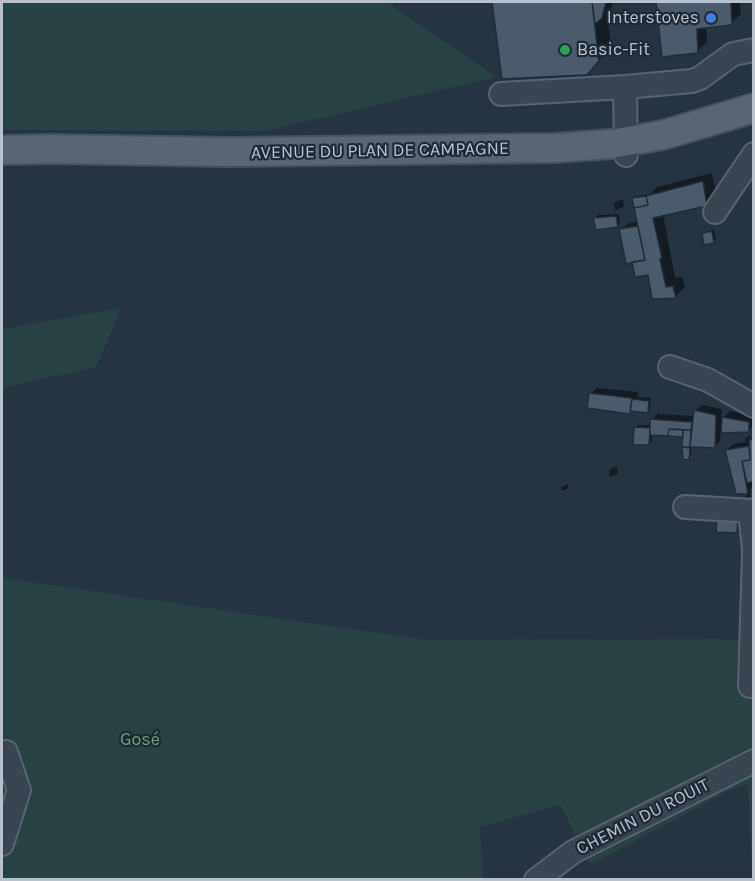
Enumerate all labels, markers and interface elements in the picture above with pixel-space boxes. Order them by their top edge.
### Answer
place label: Interstoves [607,7,699,29]
marker: Interstoves [704,11,718,25]
place label: Basic-Fit [577,39,650,61]
marker: Basic-Fit [558,43,572,57]
street label: AVENUE DU PLAN DE CAMPAGNE [251,138,509,164]
park label: Gosé [120,729,160,751]
street label: CHEMIN DU ROUIT [573,774,713,860]

